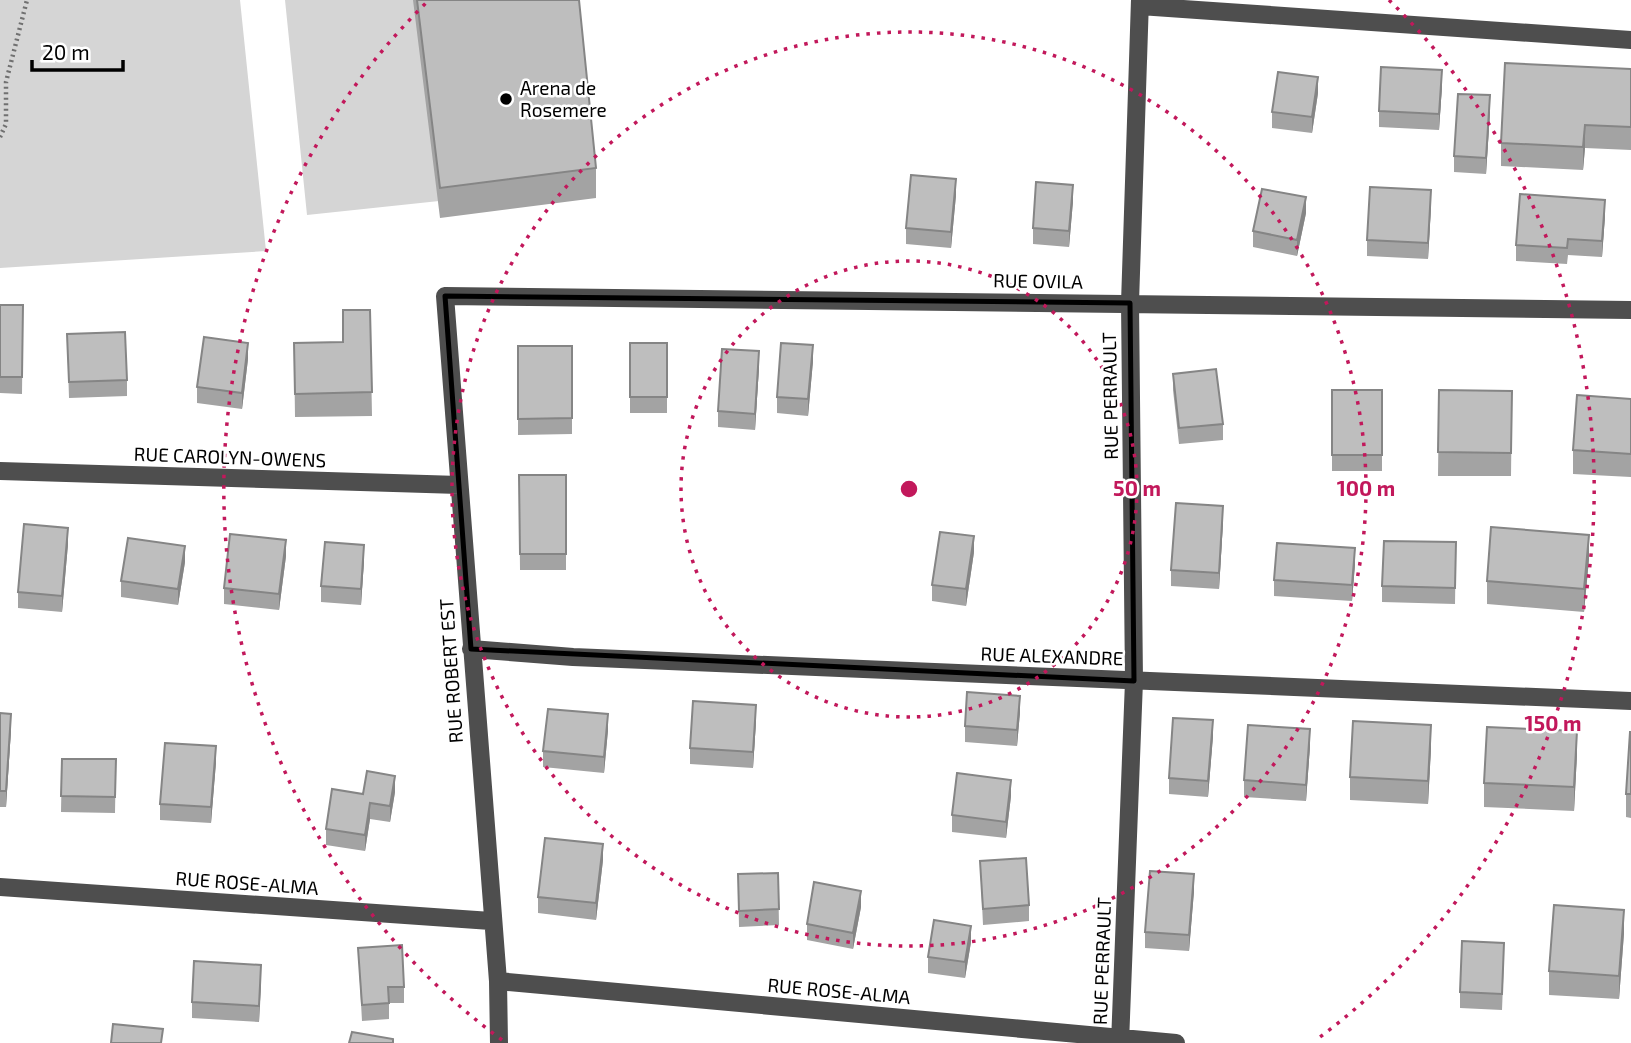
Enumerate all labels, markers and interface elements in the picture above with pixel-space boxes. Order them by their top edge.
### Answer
scale bar [32,28,122,72]
text: 20 m [42,39,90,64]
place label: Arena de Rosemere [520,76,607,121]
marker: Arena de Rosemere [498,91,514,107]
street label: RUE OVILA [993,268,1083,293]
street label: RUE PERRAULT [1097,332,1122,460]
street label: RUE CAROLYN-OWENS [133,442,327,471]
text: 50 m [1113,475,1161,500]
text: 100 m [1337,475,1395,500]
centre of rings [897,477,921,501]
street label: RUE ROBERT EST [434,598,467,744]
street label: RUE ALEXANDRE [980,642,1124,669]
text: 150 m [1525,710,1581,735]
street label: RUE ROSE-ALMA [175,866,320,899]
street label: RUE PERRAULT [1088,897,1115,1025]
street label: RUE ROSE-ALMA [767,973,912,1008]

